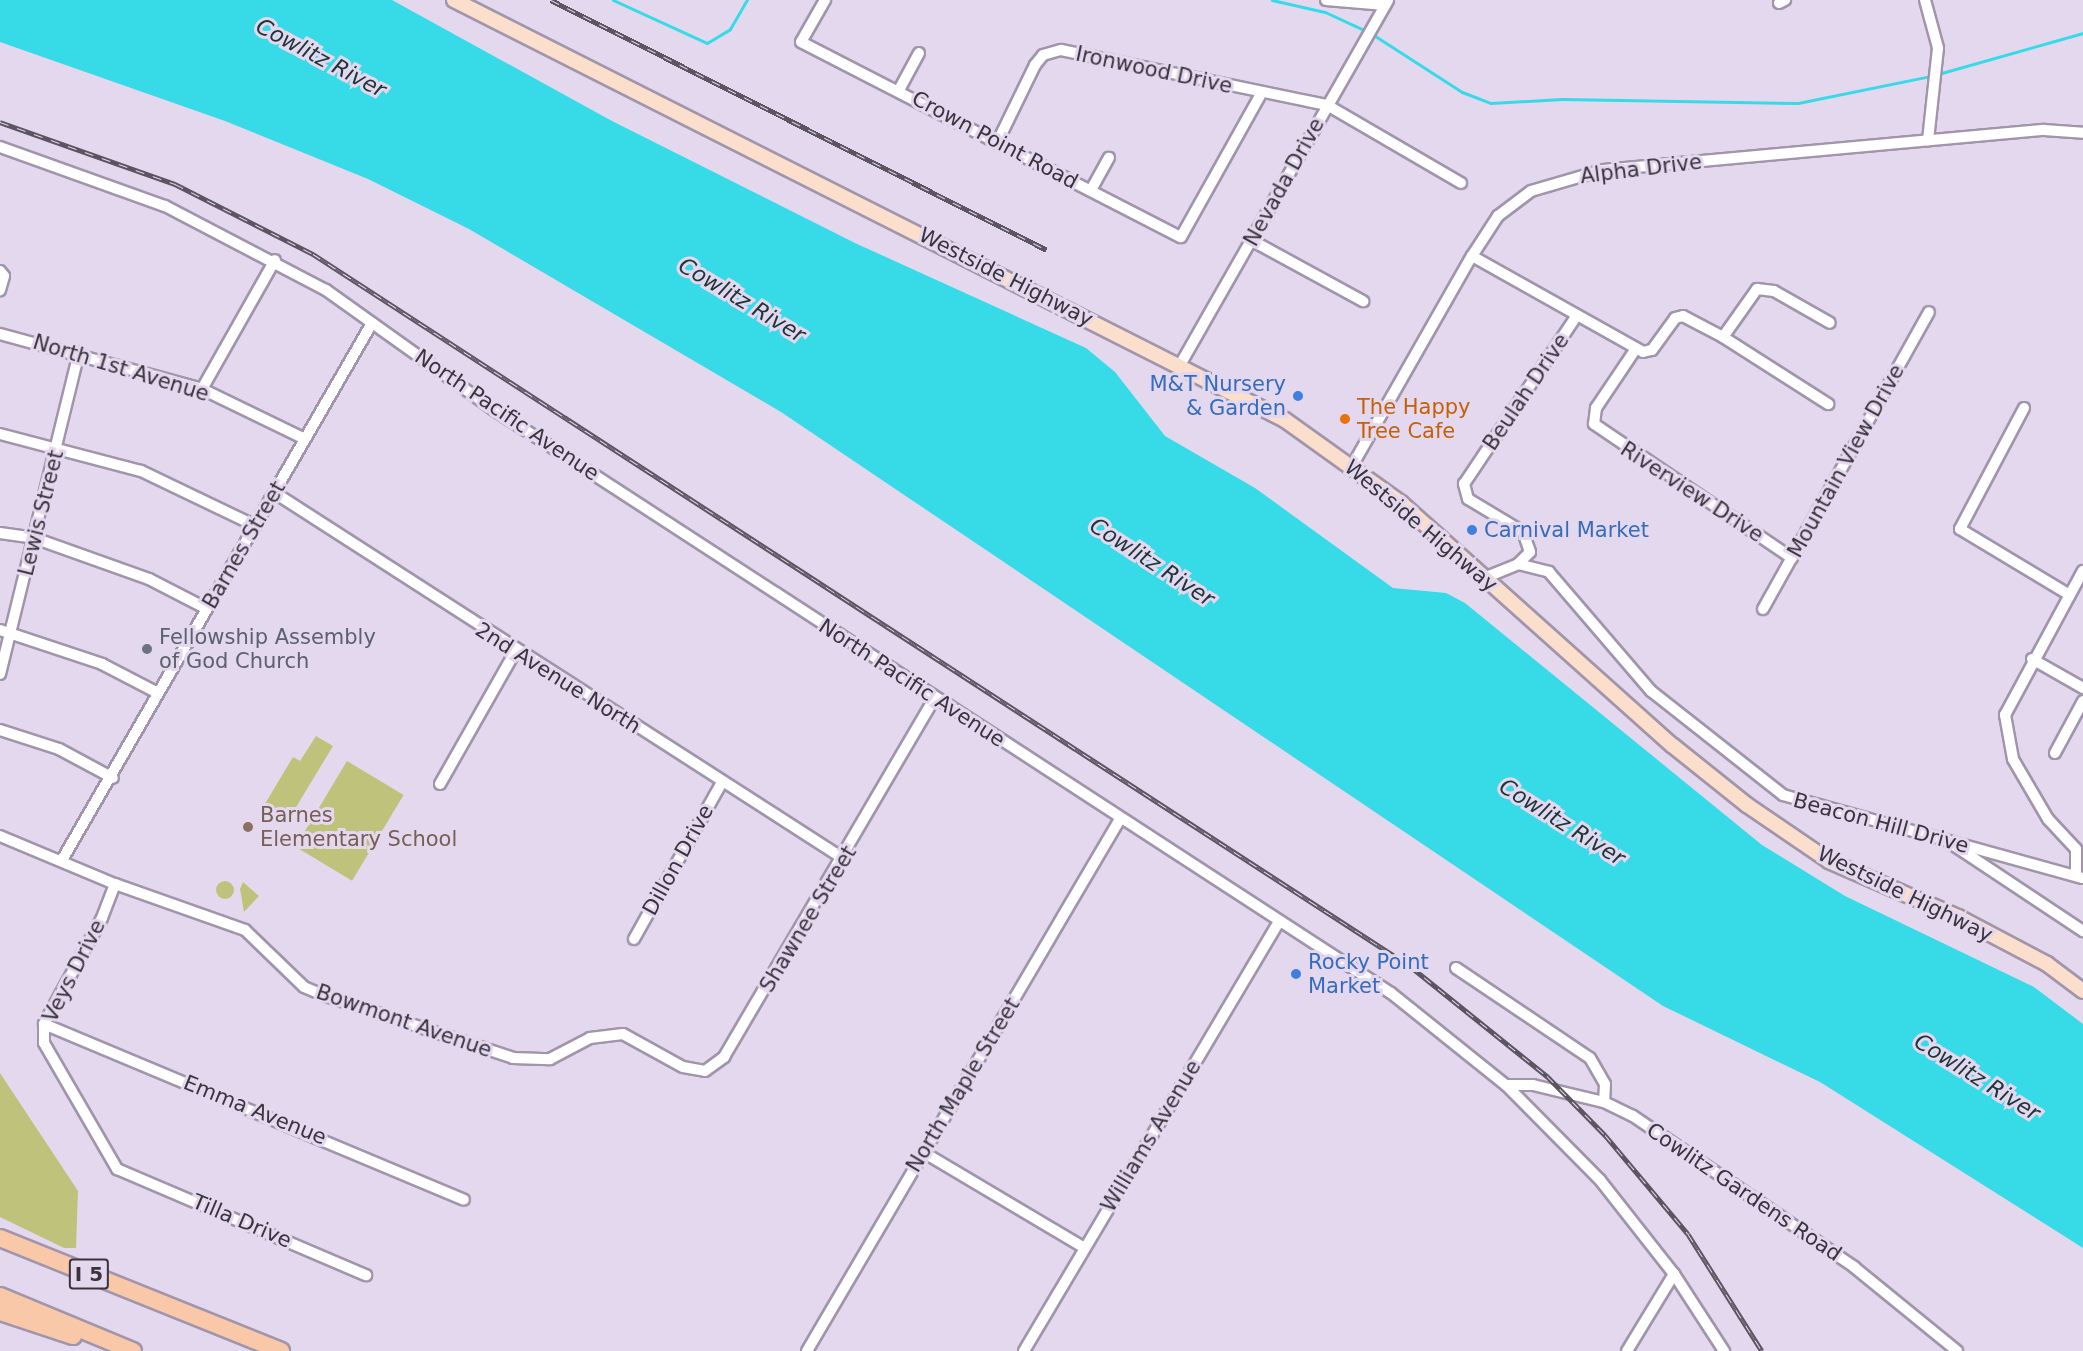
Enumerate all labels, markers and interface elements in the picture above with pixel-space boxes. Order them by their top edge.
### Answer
water label: Cowlitz River [252,13,390,103]
street label: Ironwood Drive [1073,41,1235,99]
street label: Crown Point Road [908,86,1082,194]
street label: Nevada Drive [1238,113,1330,251]
street label: Alpha Drive [1579,149,1703,189]
street label: Westside Highway [915,222,1097,332]
water label: Cowlitz River [674,252,810,348]
street label: North 1st Avenue [30,329,212,407]
street label: Beulah Drive [1478,329,1574,455]
street label: North Pacific Avenue [410,344,604,486]
street label: Mountain View Drive [1782,360,1910,562]
place label: M&T Nursery & Garden [1149,371,1286,421]
marker: M&T Nursery & Garden [1291,389,1305,403]
place label: The Happy Tree Cafe [1357,394,1470,444]
marker: The Happy Tree Cafe [1338,412,1352,426]
street label: Riverview Drive [1616,436,1768,548]
street label: Lewis Street [13,448,69,578]
street label: Westside Highway [1339,455,1503,597]
street label: Barnes Street [197,477,291,613]
water label: Cowlitz River [1085,512,1219,612]
place label: Carnival Market [1484,517,1649,543]
marker: Carnival Market [1465,523,1479,537]
street label: North Pacific Avenue [814,613,1010,753]
street label: 2nd Avenue North [471,617,645,739]
place label: Fellowship Assembly of God Church [159,624,376,674]
marker: Fellowship Assembly of God Church [140,642,154,656]
water label: Cowlitz River [1494,773,1630,871]
street label: Beacon Hill Drive [1791,787,1971,859]
street label: Dillon Drive [637,800,719,920]
place label: Barnes Elementary School [260,802,457,852]
marker: Barnes Elementary School [241,820,255,834]
street label: Shawnee Street [754,841,862,997]
street label: Westside Highway [1813,841,1997,947]
street label: Veys Drive [37,916,111,1026]
place label: Rocky Point Market [1308,949,1429,999]
marker: Rocky Point Market [1289,967,1303,981]
street label: Bowmont Avenue [313,979,495,1063]
street label: North Maple Street [901,993,1025,1177]
water label: Cowlitz River [1909,1028,2045,1126]
street label: Williams Avenue [1096,1056,1206,1216]
street label: Emma Avenue [180,1070,330,1150]
street label: Cowlitz Gardens Road [1642,1117,1846,1267]
street label: Tilla Drive [189,1189,295,1253]
road number: I 5 [68,1257,110,1291]

